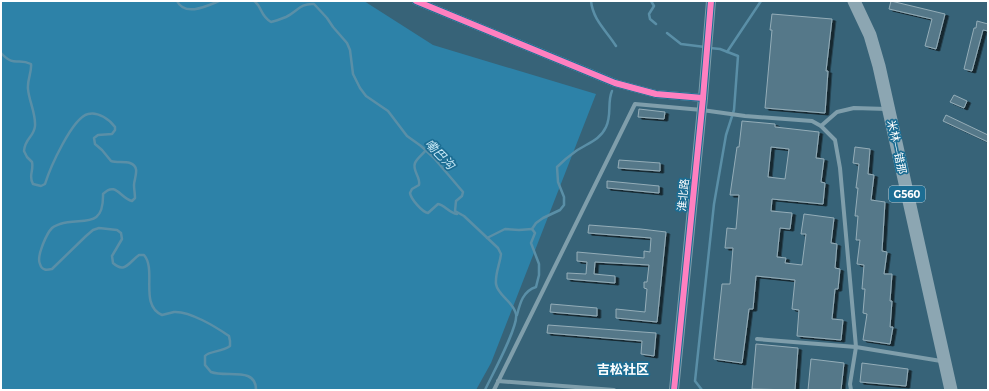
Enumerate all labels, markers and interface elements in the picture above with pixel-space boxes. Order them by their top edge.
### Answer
street label: 米林—错那 [884,119,910,175]
water label: 嘞巴沟 [422,136,459,174]
street label: 淮北路 [674,178,692,212]
road number: G560 [889,186,925,202]
district label: 吉松社区 [597,361,649,377]

